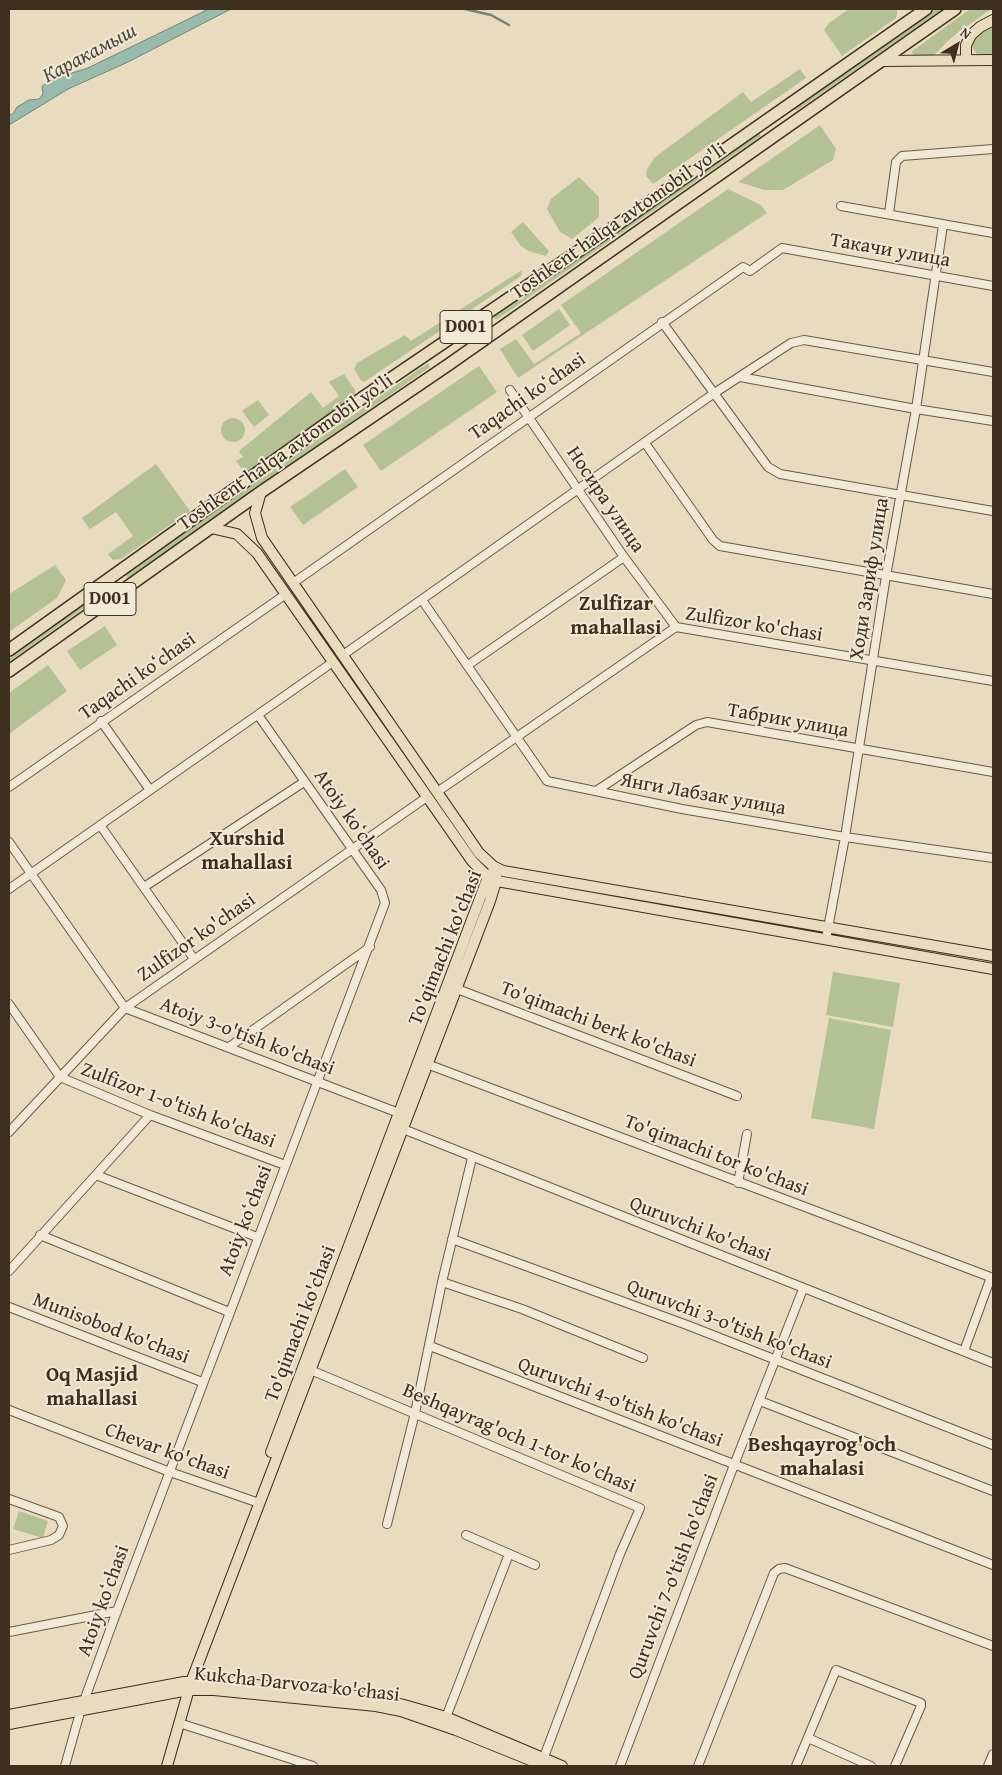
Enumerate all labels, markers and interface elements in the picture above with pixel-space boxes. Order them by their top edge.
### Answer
water label: Каракамыш [39,19,141,89]
north arrow [932,20,982,70]
text: N [956,22,976,44]
street label: Toshkent halqa avtomobil yo'li [507,138,731,306]
street label: Такачи улица [828,229,952,273]
road number: D001 [440,311,492,344]
street label: Taqachi koʻchasi [465,348,591,446]
street label: Toshkent halqa avtomobil yo'li [174,369,398,537]
street label: Носира улица [561,442,649,558]
street label: Ходи Зариф улица [845,496,895,662]
road number: D001 [84,582,136,616]
district label: Zulfizar mahallasi [570,592,662,642]
street label: Zulfizor ko'chasi [684,602,824,648]
street label: Taqachi koʻchasi [75,628,201,726]
street label: Табрик улица [726,699,850,743]
street label: Atoiy koʻchasi [308,765,394,875]
street label: Янги Лабзак улица [618,769,788,821]
district label: Xurshid mahallasi [201,827,293,877]
street label: To'qimachi ko'chasi [404,867,488,1029]
street label: Zulfizor ko'chasi [133,888,261,988]
street label: To'qimachi berk ko'chasi [497,977,699,1073]
street label: Atoiy 3-o'tish ko'chasi [156,993,338,1081]
street label: Zulfizor 1-o'tish ko'chasi [77,1058,279,1154]
street label: To'qimachi tor ko'chasi [621,1110,811,1202]
street label: Atoiy koʻchasi [214,1162,278,1280]
street label: Quruvchi ko'chasi [626,1192,774,1268]
street label: To'qimachi ko'chasi [260,1242,342,1406]
street label: Quruvchi 3-o'tish ko'chasi [623,1275,835,1375]
street label: Munisobod ko'chasi [29,1288,193,1370]
street label: Quruvchi 4-o'tish ko'chasi [514,1353,726,1453]
district label: Oq Masjid mahallasi [46,1363,138,1413]
street label: Beshqayrag'och 1-tor ko'chasi [399,1379,639,1499]
street label: Chevar ko'chasi [101,1418,233,1486]
district label: Beshqayrog'och mahalasi [748,1433,896,1483]
street label: Quruvchi 7-o'tish ko'chasi [624,1471,724,1683]
street label: Atoiy koʻchasi [73,1542,135,1660]
street label: Kukcha Darvoza ko'chasi [193,1662,401,1708]

